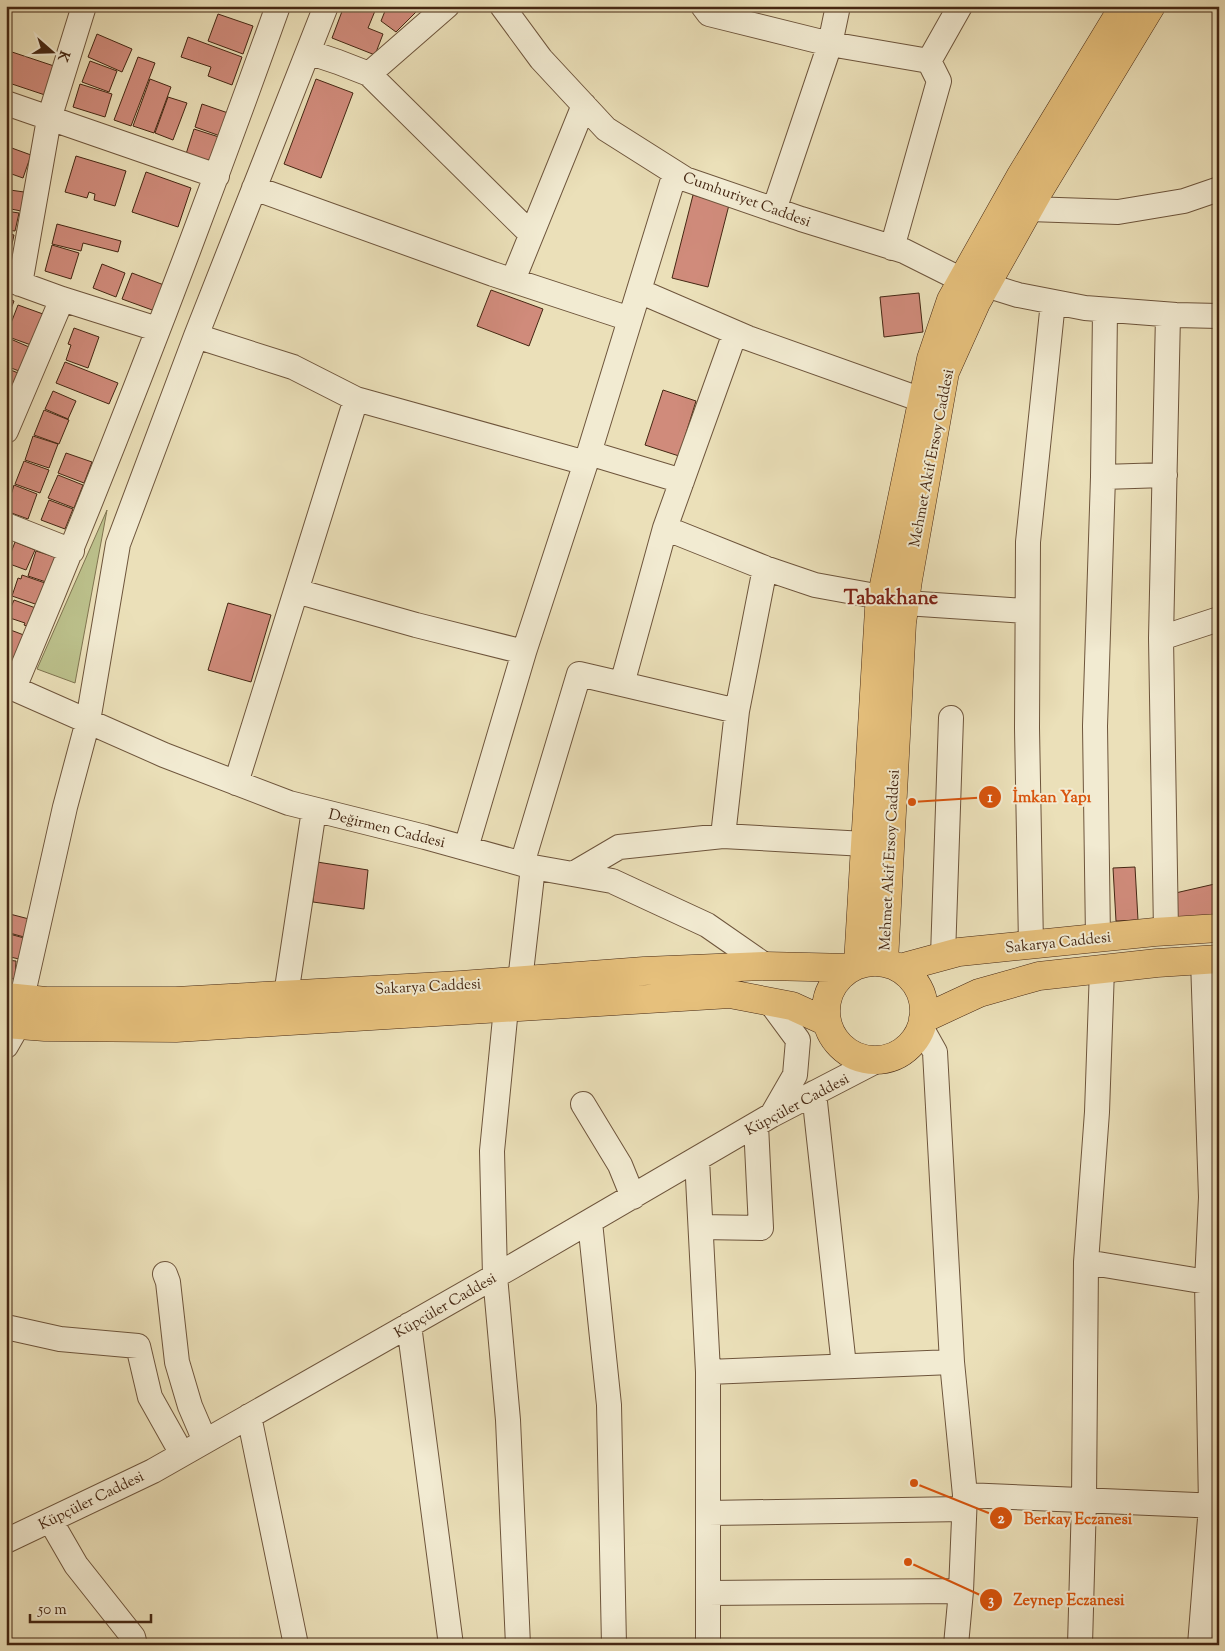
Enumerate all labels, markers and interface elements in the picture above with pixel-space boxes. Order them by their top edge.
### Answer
north arrow [28,28,78,78]
text: K [51,48,73,65]
street label: Cumhuriyet Caddesi [680,167,813,233]
street label: Mehmet Akif Ersoy Caddesi [905,367,960,549]
district label: Tabakhane [844,585,938,614]
street label: Mehmet Akif Ersoy Caddesi [875,769,906,951]
callout: İmkan Yapı [977,781,1101,812]
text: İmkan Yapı [1013,786,1092,810]
text: 1 [987,788,993,809]
street label: Değirmen Caddesi [326,805,447,854]
street label: Sakarya Caddesi [1004,927,1112,959]
street label: Sakarya Caddesi [374,974,482,1001]
street label: Küpçüler Caddesi [742,1069,853,1142]
street label: Küpçüler Caddesi [391,1268,501,1344]
street label: Küpçüler Caddesi [35,1467,148,1536]
callout: Berkay Eczanesi [989,1503,1142,1534]
text: 2 [997,1509,1005,1530]
text: Berkay Eczanesi [1024,1509,1133,1532]
callout: Zeynep Eczanesi [979,1584,1135,1615]
text: Zeynep Eczanesi [1014,1590,1125,1613]
scale bar [30,1591,151,1623]
text: 3 [988,1591,994,1612]
text: 50 m [37,1600,67,1621]

